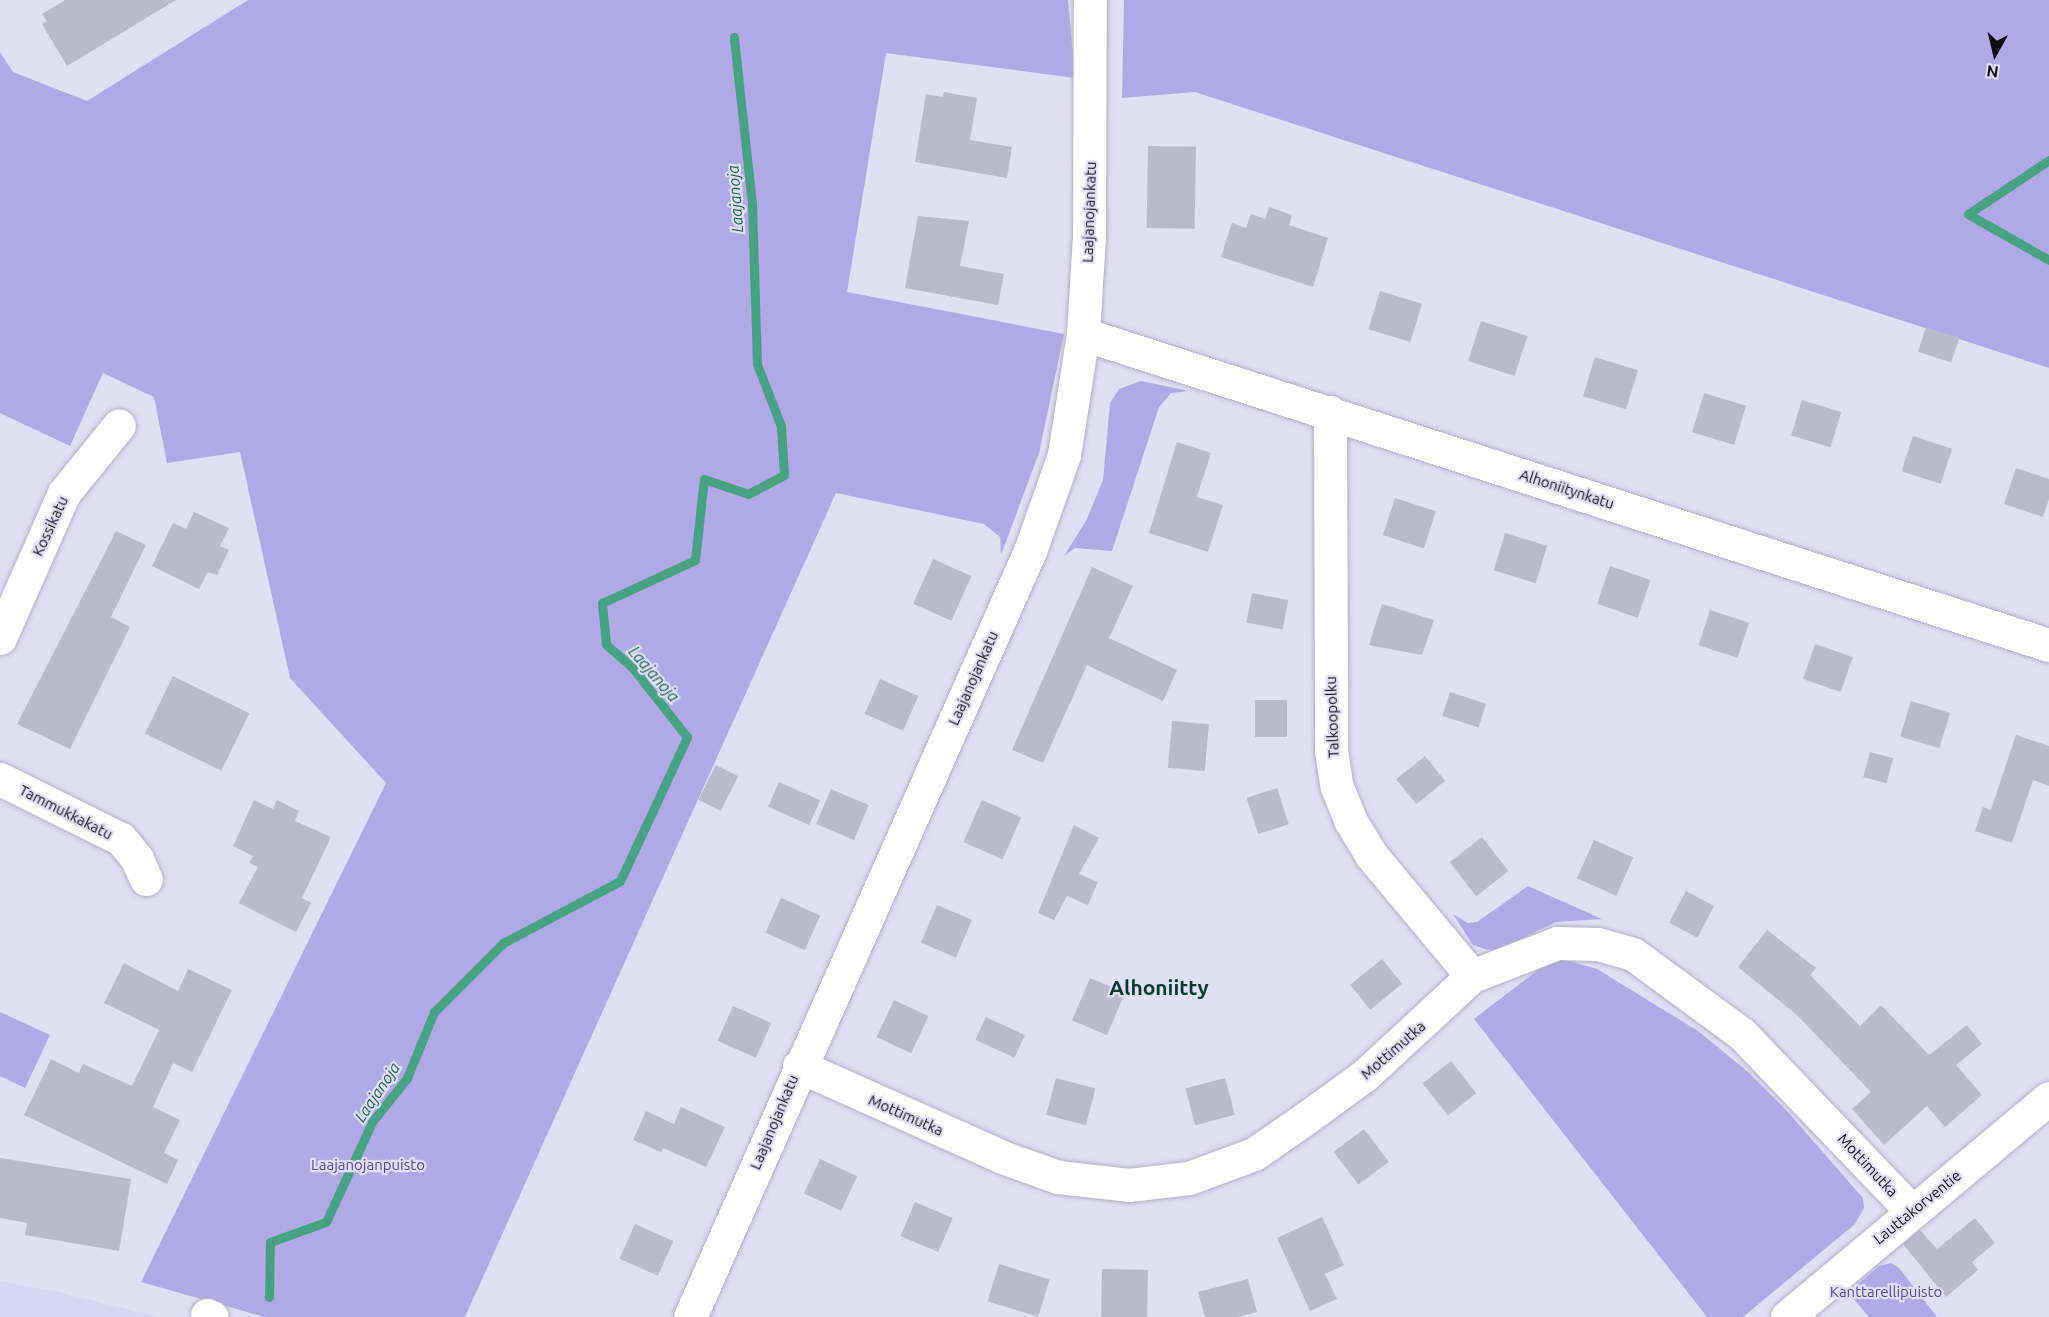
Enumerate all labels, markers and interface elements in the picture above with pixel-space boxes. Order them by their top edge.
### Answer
north arrow [1965,24,2025,84]
text: N [1985,62,2000,82]
street label: Laajanojankatu [1078,161,1100,263]
water label: Laajanoja [723,165,747,233]
street label: Alhoniitynkatu [1517,465,1617,513]
street label: Kossikatu [28,493,72,559]
street label: Laajanojankatu [944,628,1002,728]
water label: Laajanoja [625,642,683,706]
street label: Talkoopolku [1322,676,1342,758]
street label: Tammukkakatu [16,781,116,843]
district label: Alhoniitty [1109,974,1209,1000]
street label: Mottimutka [1357,1017,1429,1083]
water label: Laajanoja [350,1059,404,1125]
street label: Laajanojankatu [746,1072,802,1172]
street label: Mottimutka [866,1091,946,1139]
street label: Mottimutka [1834,1130,1902,1200]
park label: Laajanojanpuisto [311,1156,425,1174]
street label: Lauttakorventie [1870,1166,1964,1248]
park label: Kanttarellipuisto [1830,1283,1942,1301]

